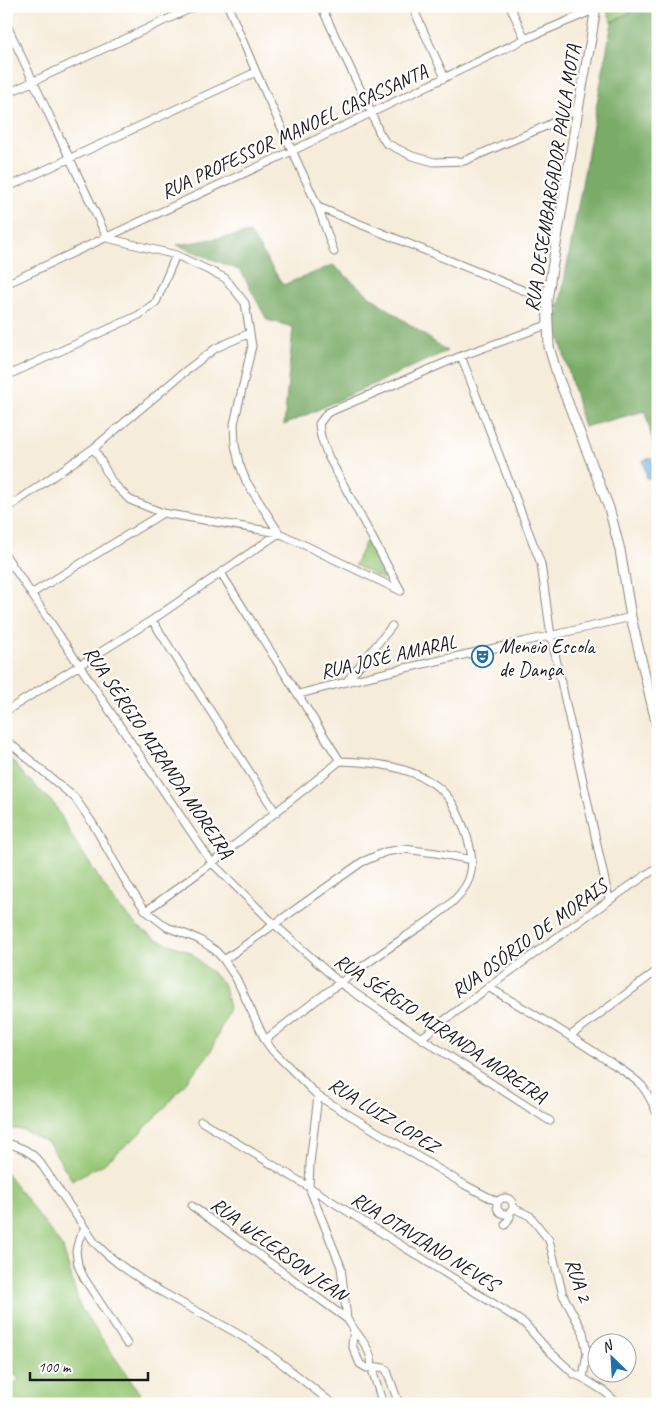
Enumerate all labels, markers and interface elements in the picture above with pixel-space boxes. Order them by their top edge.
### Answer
street label: RUA DESEMBARGADOR PAULA MOTA [519,42,586,313]
street label: RUA PROFESSOR MANOEL CASASSANTA [157,58,432,204]
street label: RUA JOSÉ AMARAL [318,629,459,684]
place label: Meneio Escola de Dança [499,634,596,682]
street label: RUA SÉRGIO MIRANDA MOREIRA [78,641,240,864]
theatre icon: Meneio Escola de Dança [471,645,495,669]
street label: RUA OSÓRIO DE MORAIS [446,872,614,1003]
street label: RUA SÉRGIO MIRANDA MOREIRA [330,948,553,1109]
street label: RUA LUIZ LOPEZ [324,1072,446,1161]
street label: RUA OTAVIANO NEVES [347,1186,506,1299]
street label: RUA WELERSON JEAN [206,1192,354,1309]
street label: RUA 2 [560,1255,598,1307]
north arrow [586,1332,636,1382]
text: N [599,1336,616,1356]
scale bar [30,1350,148,1382]
text: 100 m [38,1358,72,1377]

